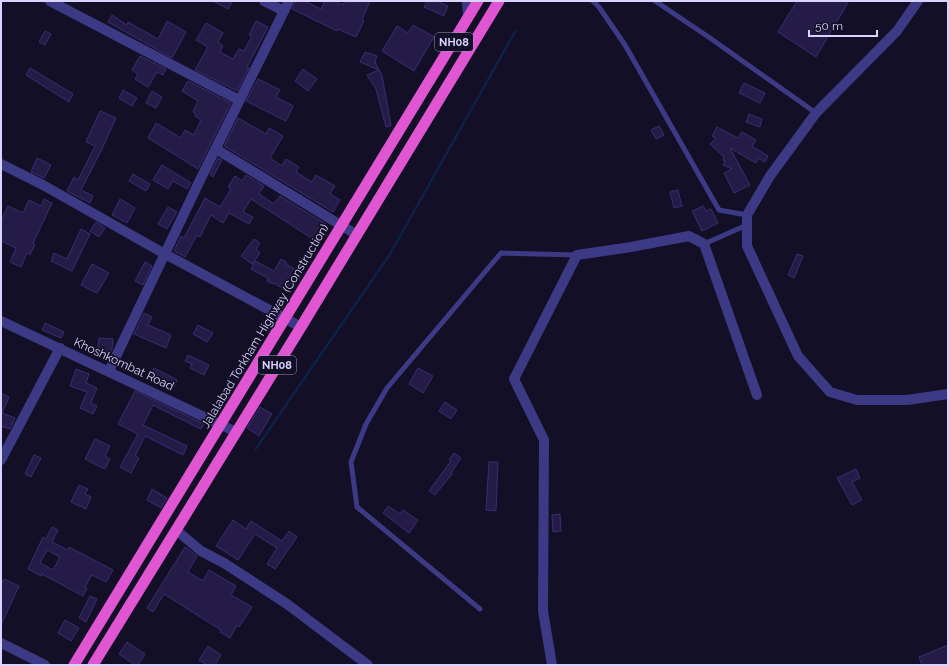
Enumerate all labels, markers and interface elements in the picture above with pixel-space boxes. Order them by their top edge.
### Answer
scale bar [809,12,877,38]
text: 50 m [815,19,843,33]
road number: NH08 [435,33,473,51]
street label: Jalalabad Torkham Highway (Construction) [198,222,332,430]
street label: Khoshkombat Road [72,335,176,393]
road number: NH08 [258,356,296,374]

